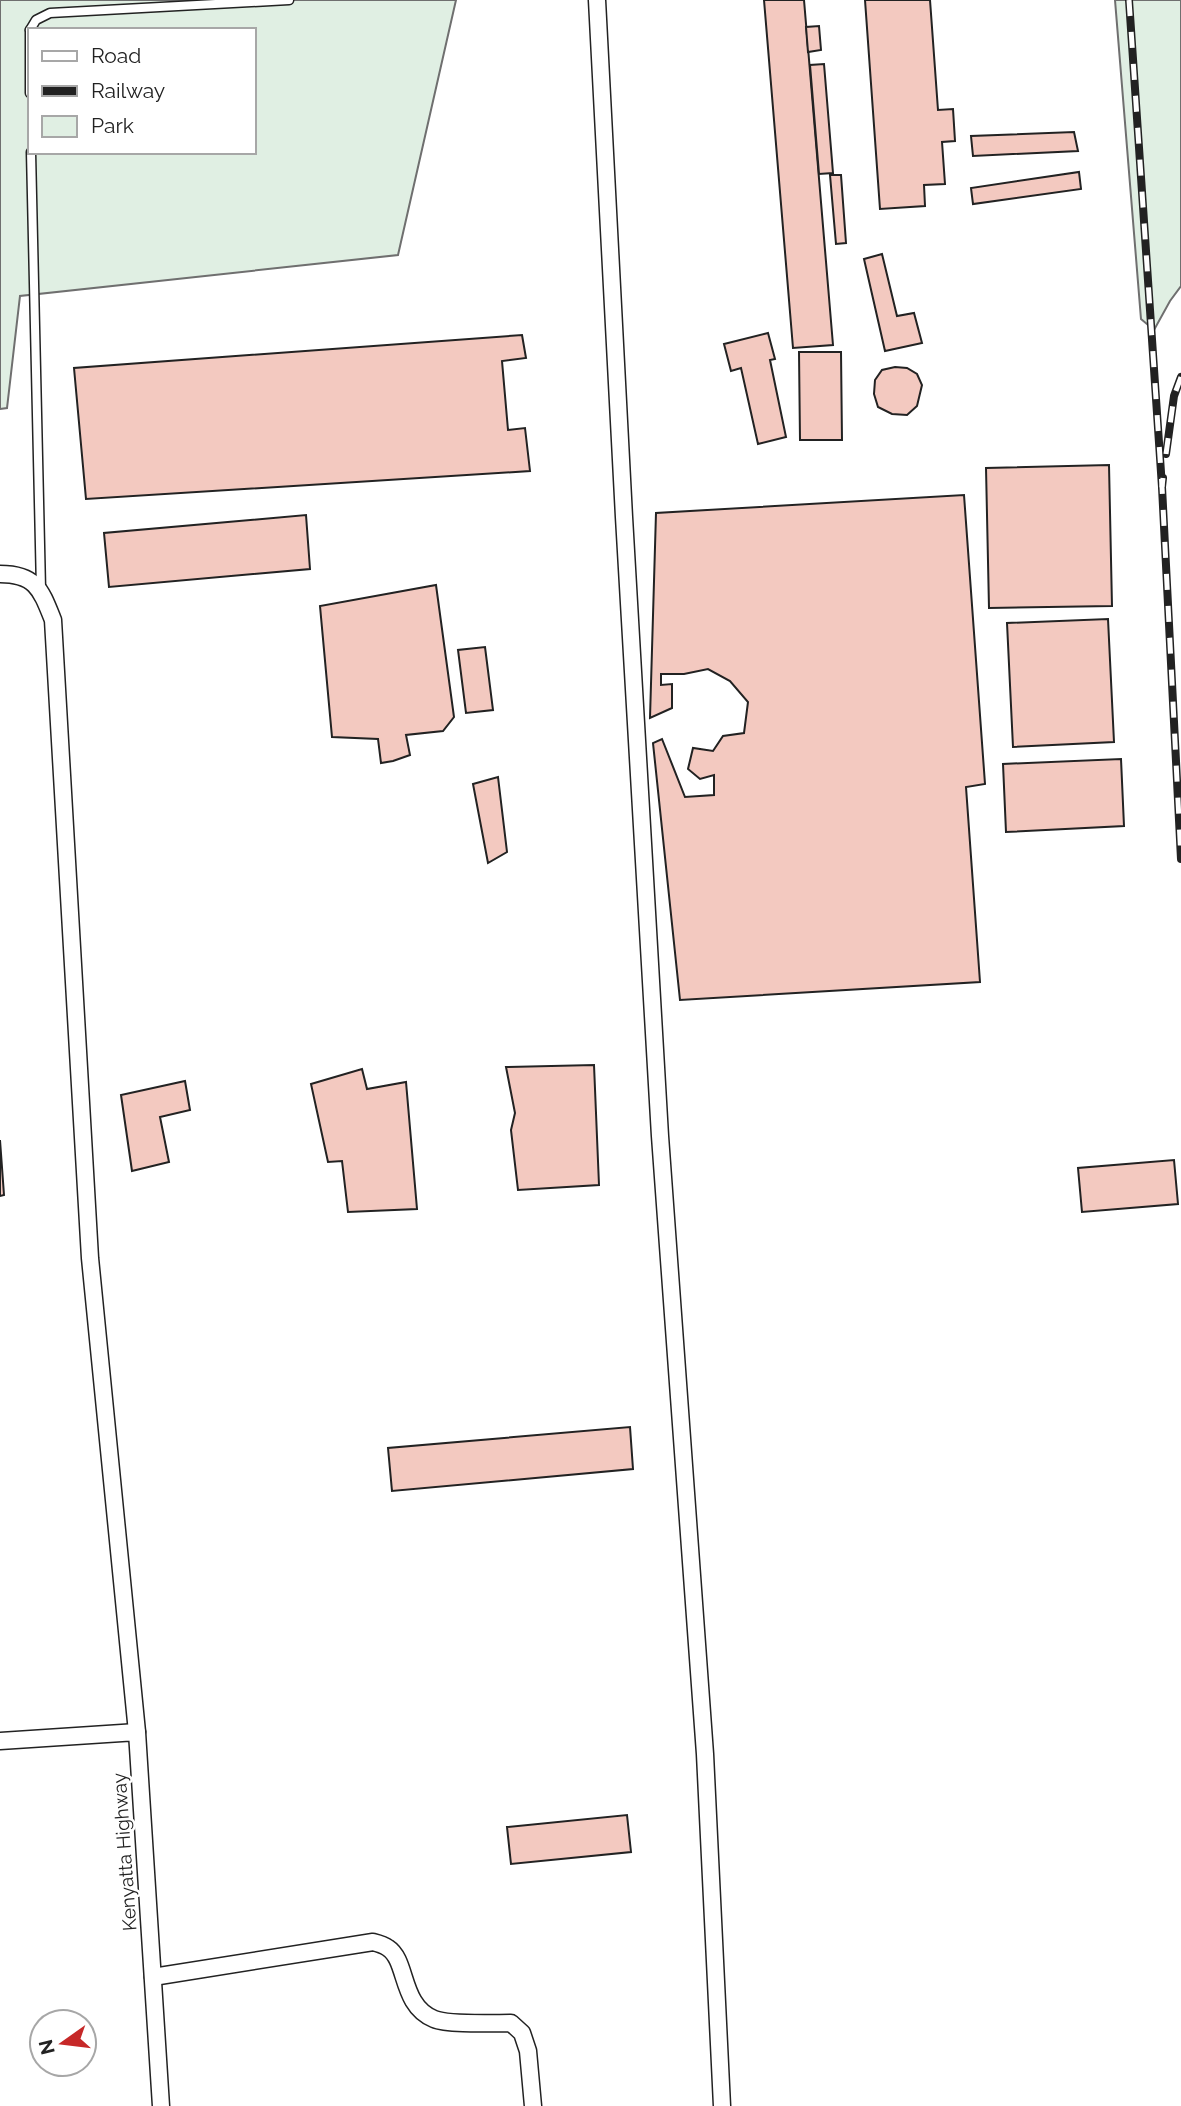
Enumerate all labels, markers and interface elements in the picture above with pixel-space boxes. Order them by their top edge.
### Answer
legend [28,28,256,154]
text: Road [91,43,141,68]
text: Railway [91,78,165,103]
text: Park [91,113,134,138]
street label: Kenyatta Highway [108,1772,140,1932]
north arrow [28,2008,98,2078]
text: N [34,2037,59,2057]

